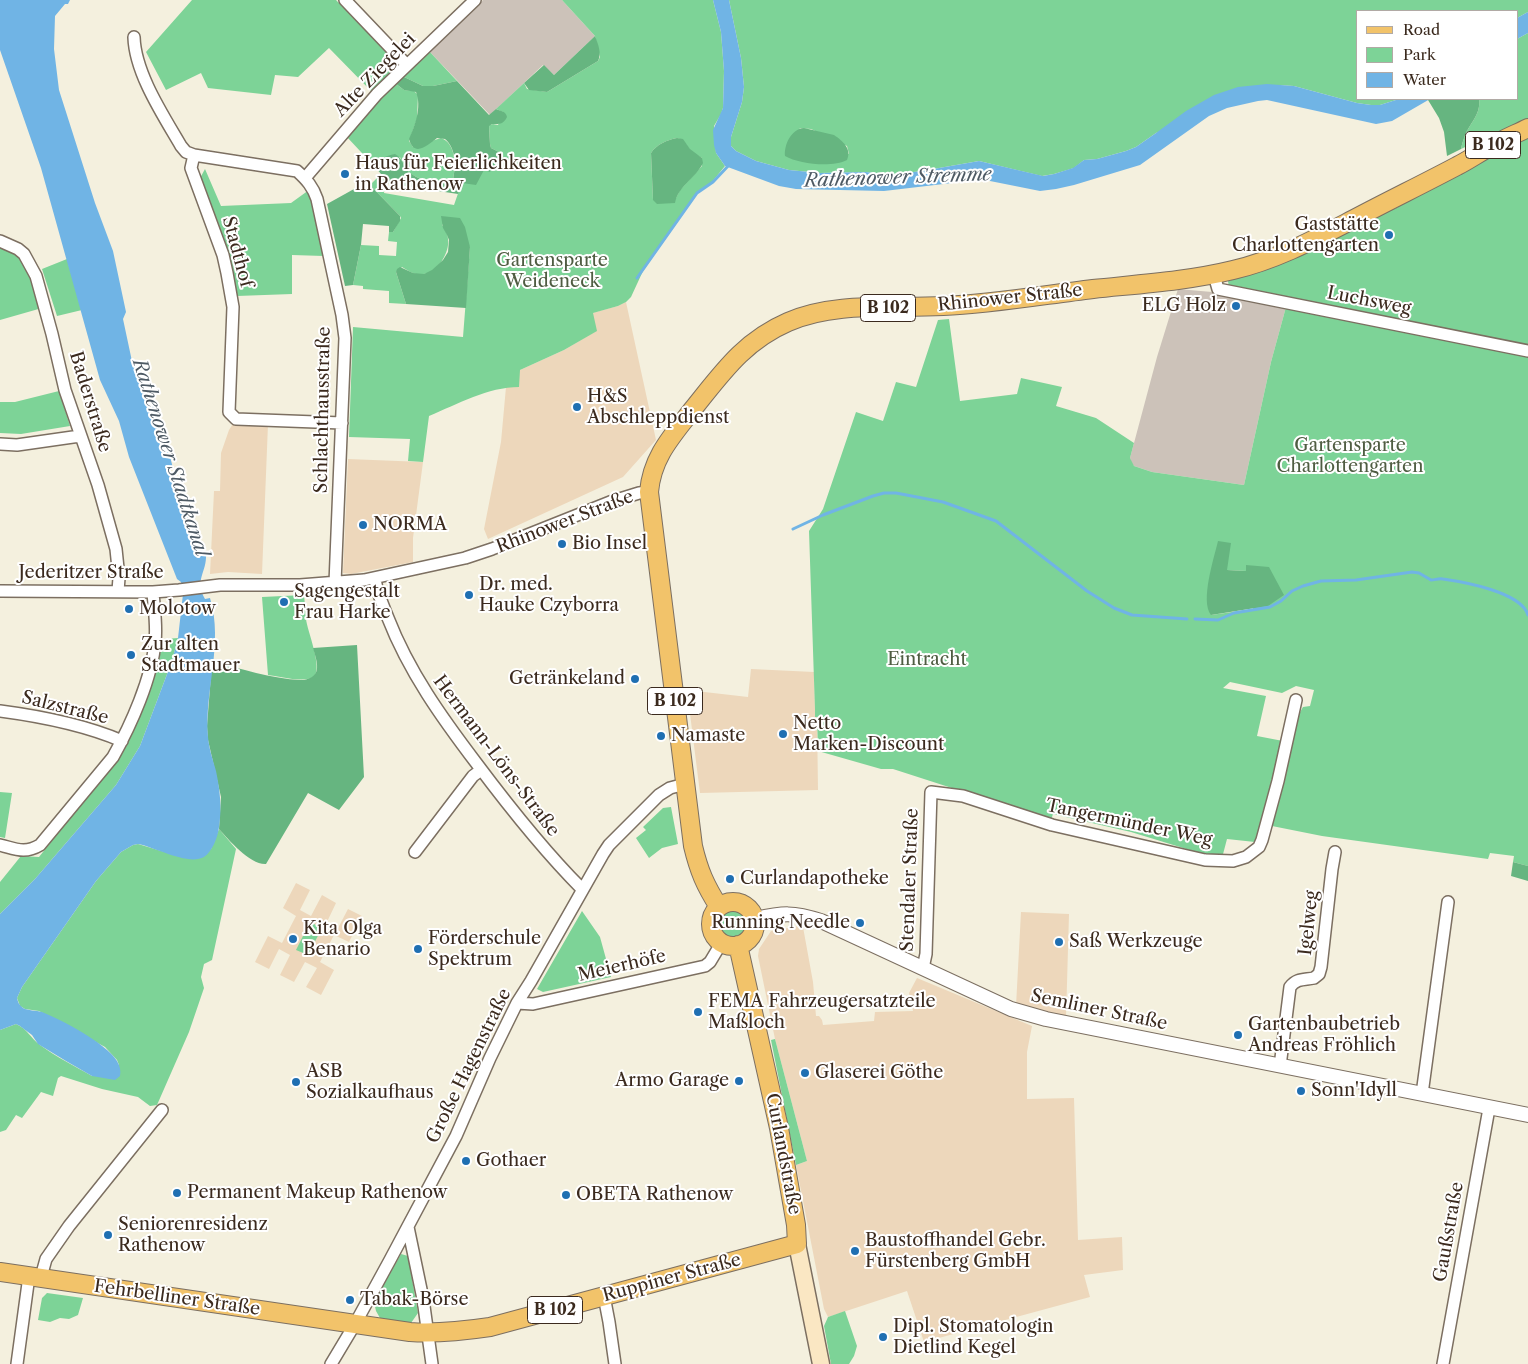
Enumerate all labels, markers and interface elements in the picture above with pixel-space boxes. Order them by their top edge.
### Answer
legend [1356,10,1518,100]
text: Road [1403,20,1440,39]
street label: Alte Ziegelei [330,29,420,121]
text: Park [1403,45,1436,64]
text: Water [1403,70,1446,89]
road number: B 102 [1466,132,1520,158]
place label: Haus für Feierlichkeiten in Rathenow [355,153,562,195]
water label: Rathenower Stremme [804,163,992,193]
marker: Haus für Feierlichkeiten in Rathenow [339,168,351,180]
street label: Stadthof [217,214,257,290]
place label: Gaststätte Charlottengarten [1232,214,1379,256]
marker: Gaststätte Charlottengarten [1383,229,1395,241]
park label: Gartensparte Weideneck [496,250,608,292]
street label: Rhinower Straße [937,280,1083,316]
street label: Luchsweg [1325,282,1413,320]
road number: B 102 [860,294,916,322]
place label: ELG Holz [1142,295,1226,317]
marker: ELG Holz [1230,300,1242,312]
street label: Schlachthausstraße [311,326,335,494]
street label: Baderstraße [64,349,116,455]
water label: Rathenower Stadtkanal [127,356,213,560]
place label: H&S Abschleppdienst [587,386,729,428]
marker: H&S Abschleppdienst [571,401,583,413]
park label: Gartensparte Charlottengarten [1277,435,1423,478]
street label: Rhinower Straße [493,486,637,558]
place label: NORMA [373,514,447,536]
marker: NORMA [357,519,369,531]
place label: Bio Insel [572,533,647,555]
marker: Bio Insel [556,538,568,550]
street label: Jederitzer Straße [18,562,164,584]
place label: Dr. med. Hauke Czyborra [479,574,619,616]
place label: Sagengestalt Frau Harke [294,581,400,624]
marker: Dr. med. Hauke Czyborra [463,589,475,601]
marker: Sagengestalt Frau Harke [278,596,290,608]
place label: Molotow [139,598,216,620]
marker: Molotow [123,603,135,615]
place label: Zur alten Stadtmauer [141,634,240,676]
marker: Zur alten Stadtmauer [125,649,137,661]
park label: Eintracht [887,649,967,671]
place label: Getränkeland [509,668,625,690]
street label: Hermann-Löns-Straße [428,671,564,841]
marker: Getränkeland [629,673,641,685]
street label: Salzstraße [19,687,111,729]
road number: B 102 [648,688,702,714]
place label: Netto Marken-Discount [793,713,944,756]
place label: Namaste [671,725,745,747]
marker: Netto Marken-Discount [777,728,789,740]
marker: Namaste [655,730,667,742]
street label: Tangermünder Weg [1044,795,1214,851]
street label: Stendaler Straße [897,808,923,952]
place label: Curlandapotheke [740,868,889,890]
marker: Curlandapotheke [724,873,736,885]
street label: Igelweg [1295,889,1323,957]
place label: Running Needle [711,912,850,934]
marker: Running Needle [854,917,866,929]
place label: Kita Olga Benario [303,918,382,961]
place label: Förderschule Spektrum [428,928,541,971]
place label: Saß Werkzeuge [1069,931,1203,953]
marker: Kita Olga Benario [287,933,299,945]
marker: Saß Werkzeuge [1053,936,1065,948]
marker: Förderschule Spektrum [412,943,424,955]
street label: Meierhöfe [576,945,668,987]
street label: Große Hagenstraße [422,985,516,1147]
street label: Semliner Straße [1029,985,1169,1035]
place label: FEMA Fahrzeugersatzteile Maßloch [708,991,936,1034]
marker: FEMA Fahrzeugersatzteile Maßloch [692,1006,704,1018]
place label: Gartenbaubetrieb Andreas Fröhlich [1248,1014,1400,1056]
marker: Gartenbaubetrieb Andreas Fröhlich [1232,1029,1244,1041]
place label: ASB Sozialkaufhaus [306,1061,434,1104]
place label: Glaserei Göthe [815,1062,943,1084]
marker: Glaserei Göthe [799,1067,811,1079]
place label: Armo Garage [615,1070,729,1092]
marker: Armo Garage [733,1075,745,1087]
marker: ASB Sozialkaufhaus [290,1076,302,1088]
place label: Sonn'Idyll [1311,1080,1397,1102]
marker: Sonn'Idyll [1295,1085,1307,1097]
street label: Curlandstraße [761,1091,805,1217]
place label: Gothaer [476,1150,546,1172]
marker: Gothaer [460,1155,472,1167]
street label: Gaußstraße [1430,1180,1468,1284]
place label: Permanent Makeup Rathenow [187,1182,447,1204]
place label: OBETA Rathenow [576,1184,733,1206]
marker: Permanent Makeup Rathenow [171,1187,183,1199]
marker: OBETA Rathenow [560,1189,572,1201]
place label: Seniorenresidenz Rathenow [118,1214,268,1256]
marker: Seniorenresidenz Rathenow [102,1229,114,1241]
place label: Baustoffhandel Gebr. Fürstenberg GmbH [865,1230,1046,1272]
marker: Baustoffhandel Gebr. Fürstenberg GmbH [849,1245,861,1257]
street label: Ruppiner Straße [600,1249,744,1307]
street label: Fehrbelliner Straße [93,1276,261,1320]
place label: Tabak-Börse [360,1289,468,1311]
marker: Tabak-Börse [344,1294,356,1306]
road number: B 102 [528,1296,582,1324]
place label: Dipl. Stomatologin Dietlind Kegel [893,1316,1053,1358]
marker: Dipl. Stomatologin Dietlind Kegel [877,1331,889,1343]

